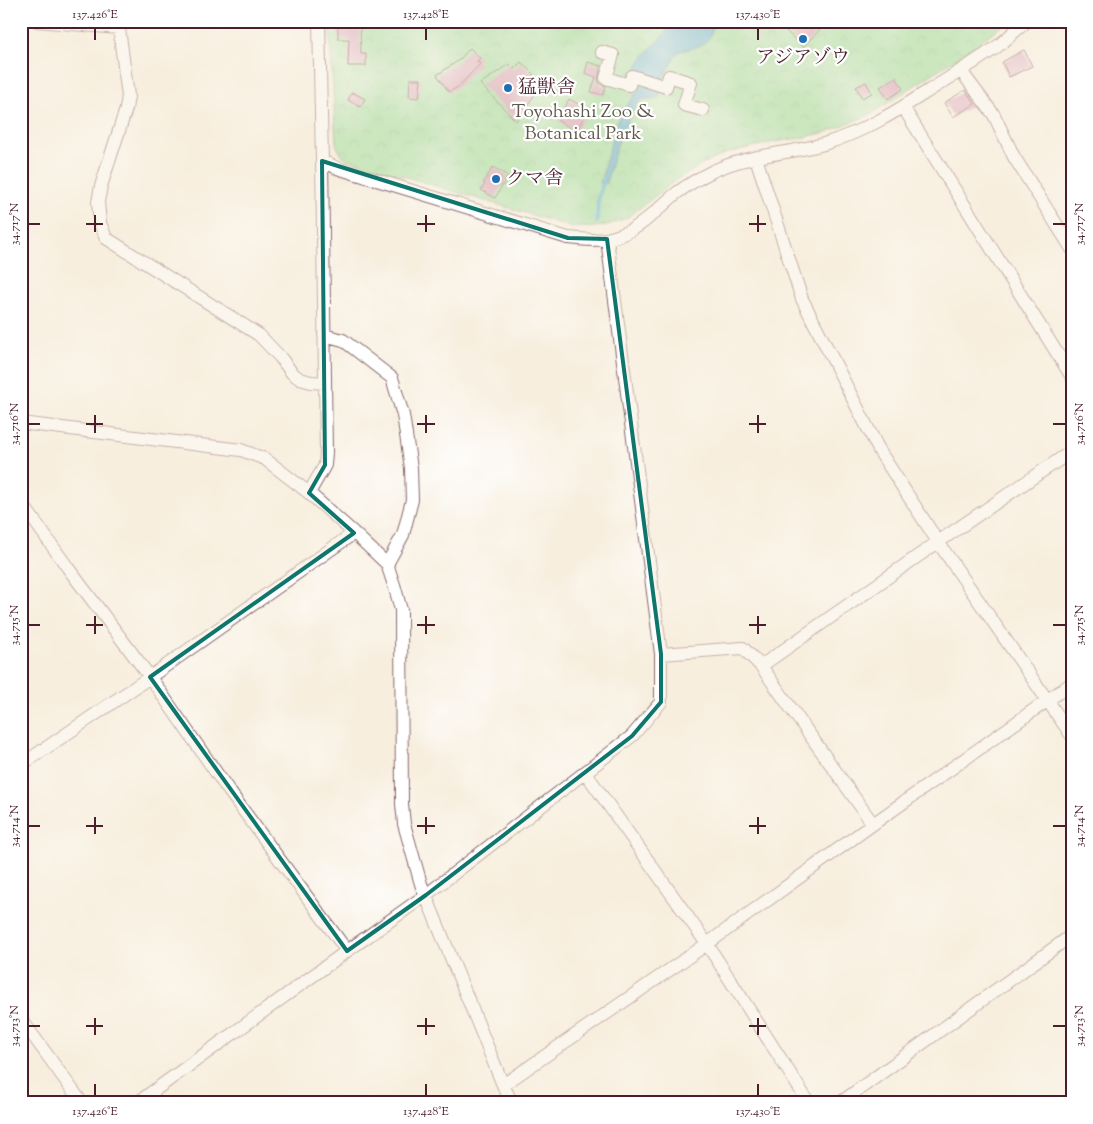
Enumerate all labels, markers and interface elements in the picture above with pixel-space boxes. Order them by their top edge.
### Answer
text: 137.426°E [72,6,118,24]
text: 137.428°E [403,6,449,24]
text: 137.430°E [736,6,781,24]
marker: アジアゾウ [797,33,809,45]
place label: アジアゾウ [756,45,850,72]
place label: 猛獣舎 [518,75,575,102]
marker: 猛獣舎 [502,82,514,94]
park label: Toyohashi Zoo & Botanical Park [512,99,654,148]
place label: クマ舎 [506,166,563,193]
marker: クマ舎 [490,173,502,185]
text: 34.717°N [6,202,24,245]
text: 34.717°N [1071,202,1089,245]
text: 34.716°N [6,402,24,445]
text: 34.716°N [1071,402,1089,445]
text: 34.715°N [6,604,24,645]
text: 34.715°N [1071,604,1089,645]
text: 34.714°N [6,804,24,847]
text: 34.714°N [1071,804,1089,847]
text: 34.713°N [6,1005,24,1047]
text: 34.713°N [1071,1005,1089,1047]
text: 137.426°E [72,1103,118,1121]
text: 137.428°E [403,1103,449,1121]
text: 137.430°E [736,1103,781,1121]

